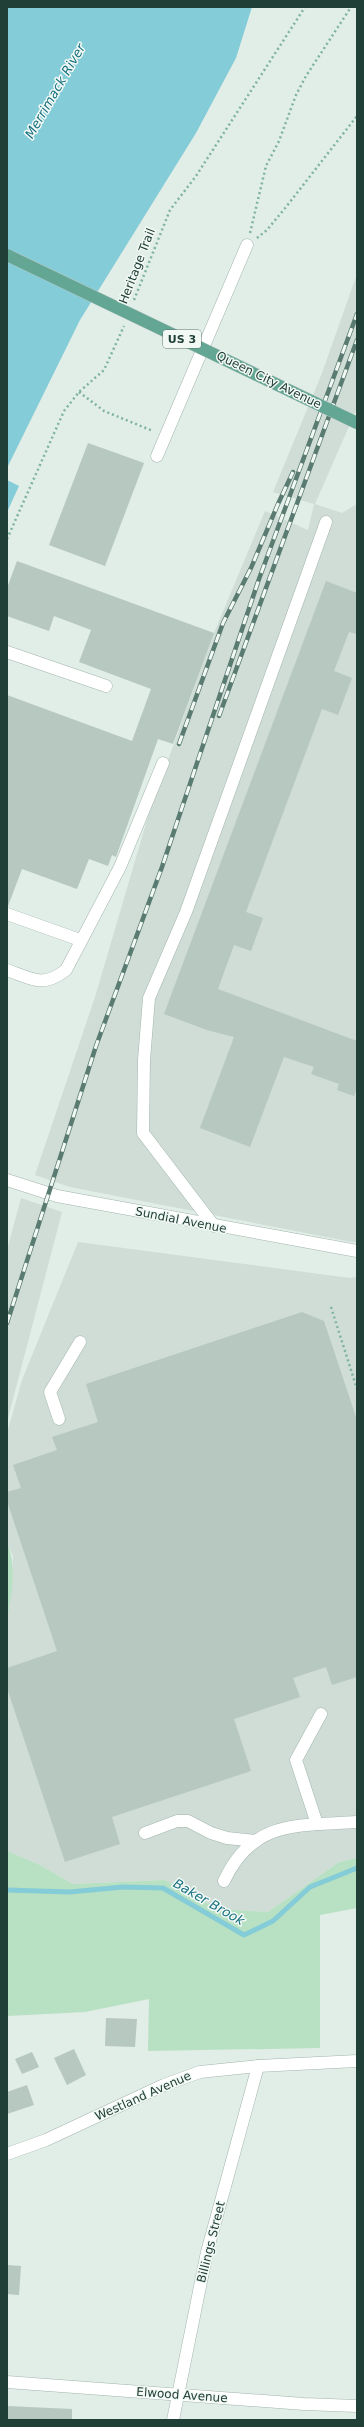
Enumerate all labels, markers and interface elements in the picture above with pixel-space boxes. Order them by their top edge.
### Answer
water label: Merrimack River [22,40,89,141]
street label: Heritage Trail [116,226,158,306]
road number: US 3 [163,330,201,348]
street label: Queen City Avenue [214,348,324,412]
street label: Sundial Avenue [134,1204,228,1236]
water label: Baker Brook [171,1876,248,1929]
street label: Westland Avenue [93,2068,193,2124]
street label: Billings Street [194,2200,228,2284]
street label: Elwood Avenue [136,2385,228,2405]

